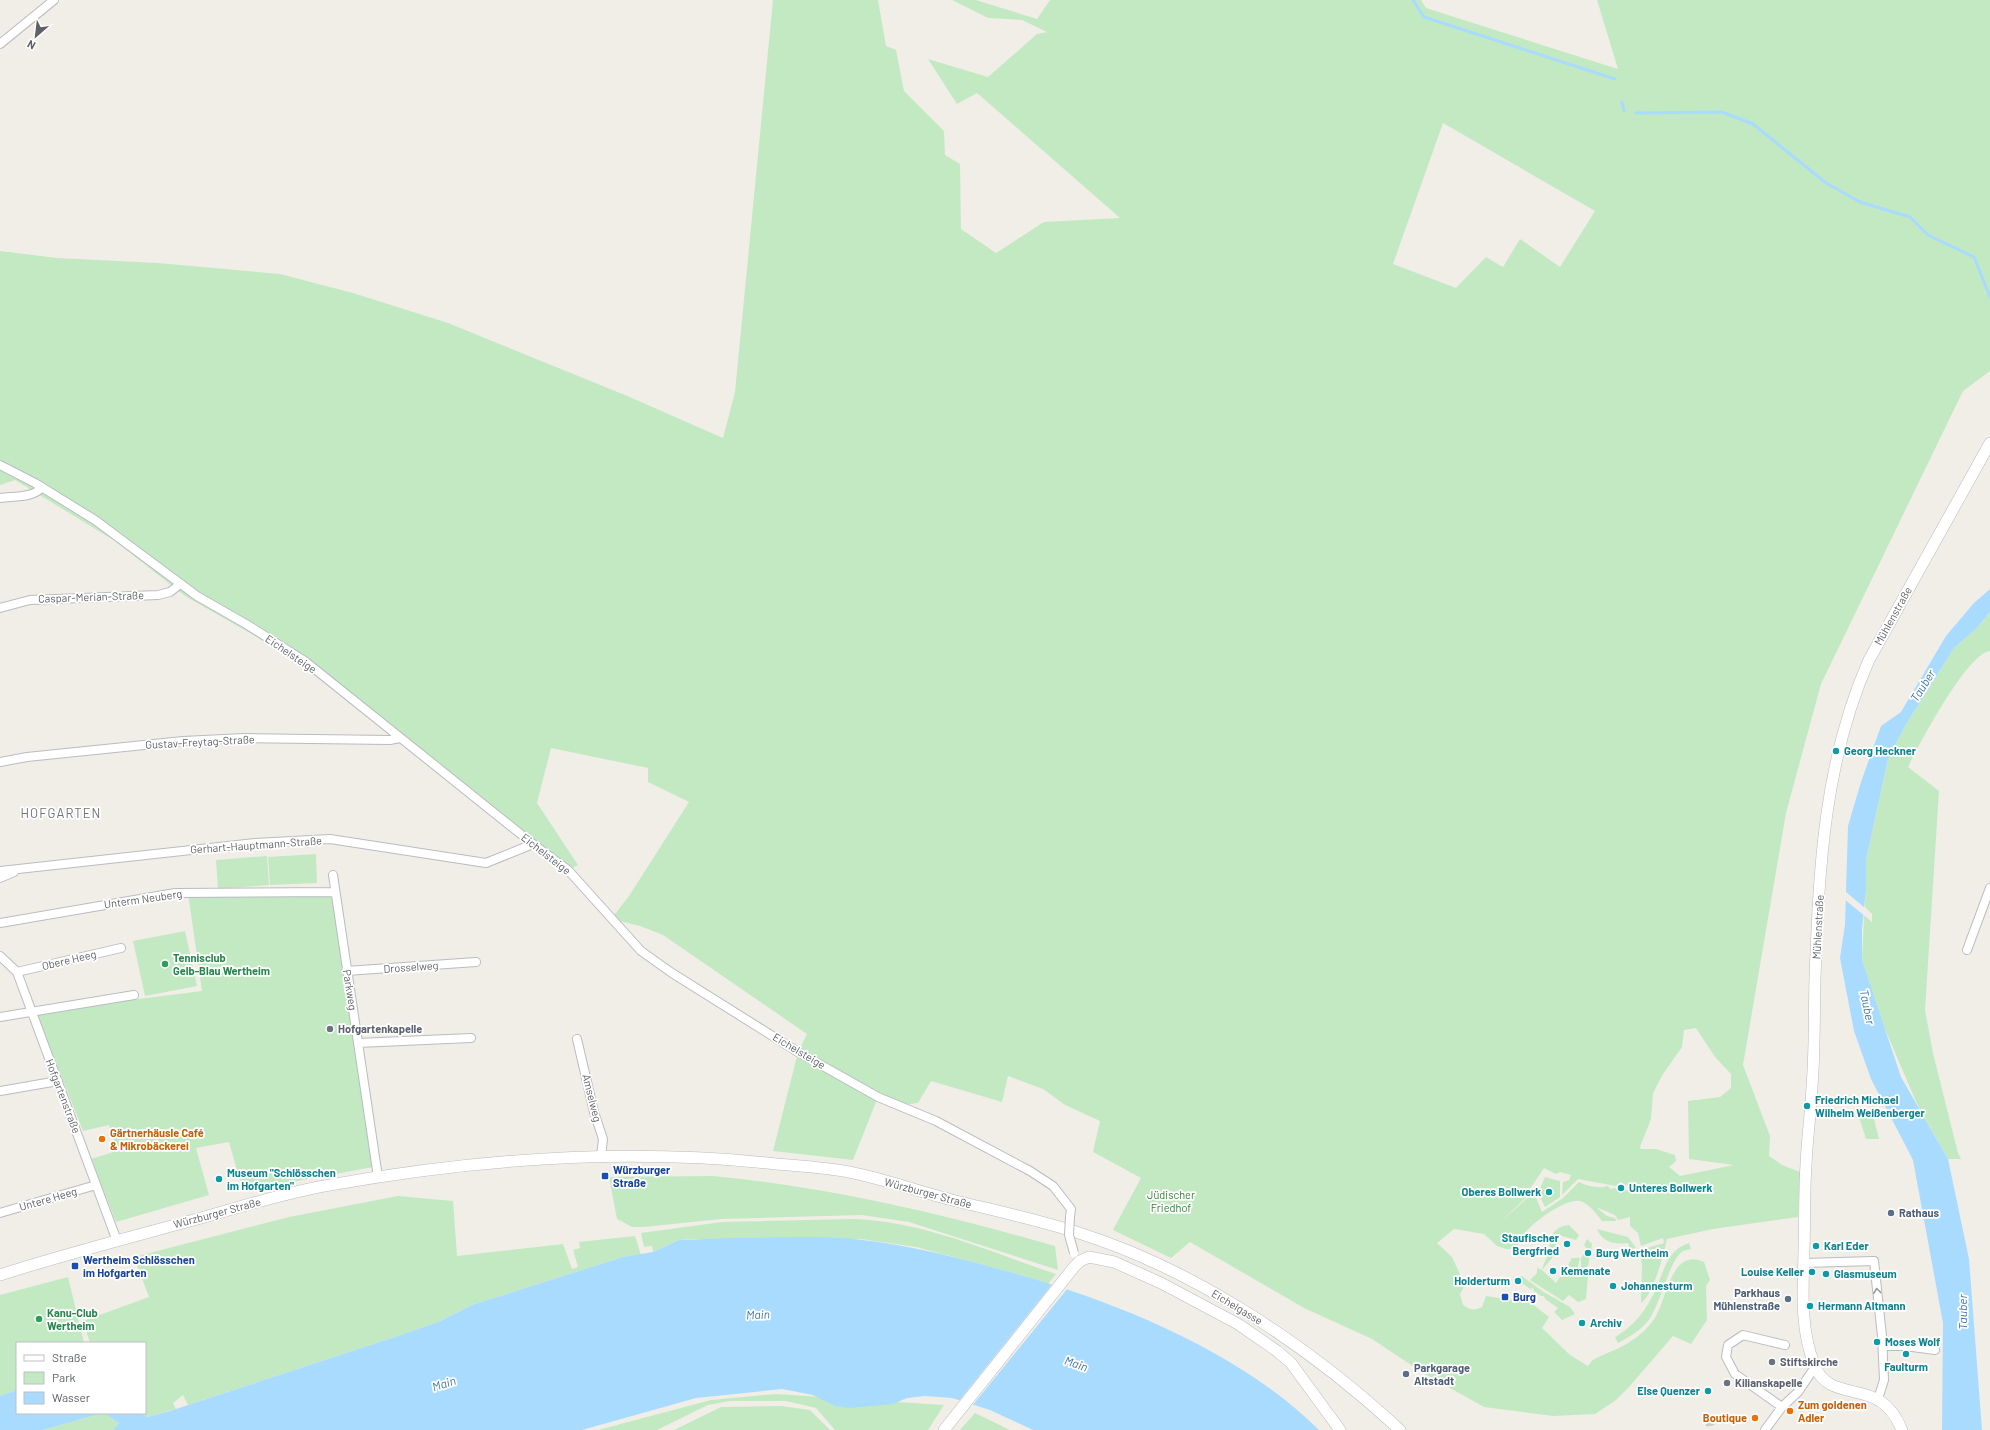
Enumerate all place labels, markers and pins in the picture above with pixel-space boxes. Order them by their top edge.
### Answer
place label: Georg Heckner [1844,744,1917,757]
marker: Georg Heckner [1831,746,1841,756]
place label: Tennisclub Gelb-Blau Wertheim [173,951,270,977]
marker: Tennisclub Gelb-Blau Wertheim [160,959,170,969]
place label: Hofgartenkapelle [338,1022,422,1035]
marker: Hofgartenkapelle [325,1024,335,1034]
place label: Friedrich Michael Wilhelm Weißenberger [1815,1093,1926,1119]
marker: Friedrich Michael Wilhelm Weißenberger [1802,1101,1812,1111]
place label: Gärtnerhäusle Café & Mikrobäckerei [110,1126,204,1152]
marker: Gärtnerhäusle Café & Mikrobäckerei [97,1134,107,1144]
place label: Würzburger Straße [613,1163,671,1189]
place label: Museum "Schlösschen im Hofgarten" [227,1166,336,1192]
marker: Würzburger Straße [600,1171,610,1181]
marker: Museum "Schlösschen im Hofgarten" [214,1174,224,1184]
place label: Unteres Bollwerk [1629,1181,1713,1194]
marker: Unteres Bollwerk [1616,1183,1626,1193]
place label: Oberes Bollwerk [1462,1185,1541,1198]
marker: Oberes Bollwerk [1544,1187,1554,1197]
place label: Rathaus [1899,1206,1939,1219]
marker: Rathaus [1886,1208,1896,1218]
place label: Staufischer Bergfried [1502,1231,1560,1257]
marker: Staufischer Bergfried [1562,1239,1572,1249]
place label: Karl Eder [1824,1239,1869,1252]
marker: Karl Eder [1811,1241,1821,1251]
place label: Burg Wertheim [1596,1246,1668,1259]
marker: Burg Wertheim [1583,1248,1593,1258]
place label: Wertheim Schlösschen im Hofgarten [83,1253,195,1279]
marker: Wertheim Schlösschen im Hofgarten [70,1261,80,1271]
place label: Kemenate [1561,1264,1610,1277]
place label: Louise Keller [1741,1265,1805,1278]
marker: Kemenate [1548,1266,1558,1276]
marker: Louise Keller [1807,1267,1817,1277]
place label: Glasmuseum [1834,1267,1897,1280]
marker: Glasmuseum [1821,1269,1831,1279]
place label: Holderturm [1454,1274,1510,1287]
marker: Holderturm [1513,1276,1523,1286]
place label: Johannesturm [1621,1279,1692,1292]
marker: Johannesturm [1608,1281,1618,1291]
place label: Parkhaus Mühlenstraße [1713,1286,1780,1312]
place label: Burg [1513,1290,1536,1303]
marker: Burg [1500,1292,1510,1302]
marker: Parkhaus Mühlenstraße [1783,1294,1793,1304]
place label: Hermann Altmann [1818,1299,1906,1312]
marker: Hermann Altmann [1805,1301,1815,1311]
place label: Kanu-Club Wertheim [47,1306,98,1332]
marker: Kanu-Club Wertheim [34,1314,44,1324]
place label: Archiv [1590,1316,1622,1329]
marker: Archiv [1577,1318,1587,1328]
place label: Moses Wolf [1885,1335,1940,1348]
marker: Moses Wolf [1872,1337,1882,1347]
marker: Faulturm [1901,1349,1911,1359]
place label: Stiftskirche [1780,1355,1838,1368]
marker: Stiftskirche [1767,1357,1777,1367]
place label: Faulturm [1884,1360,1928,1373]
place label: Parkgarage Altstadt [1414,1361,1470,1387]
marker: Parkgarage Altstadt [1401,1369,1411,1379]
place label: Kilianskapelle [1735,1376,1803,1389]
marker: Kilianskapelle [1722,1378,1732,1388]
place label: Else Quenzer [1637,1384,1701,1397]
marker: Else Quenzer [1703,1386,1713,1396]
place label: Zum goldenen Adler [1798,1398,1867,1424]
marker: Zum goldenen Adler [1785,1406,1795,1416]
place label: Boutique [1703,1411,1747,1424]
marker: Boutique [1750,1413,1760,1423]

